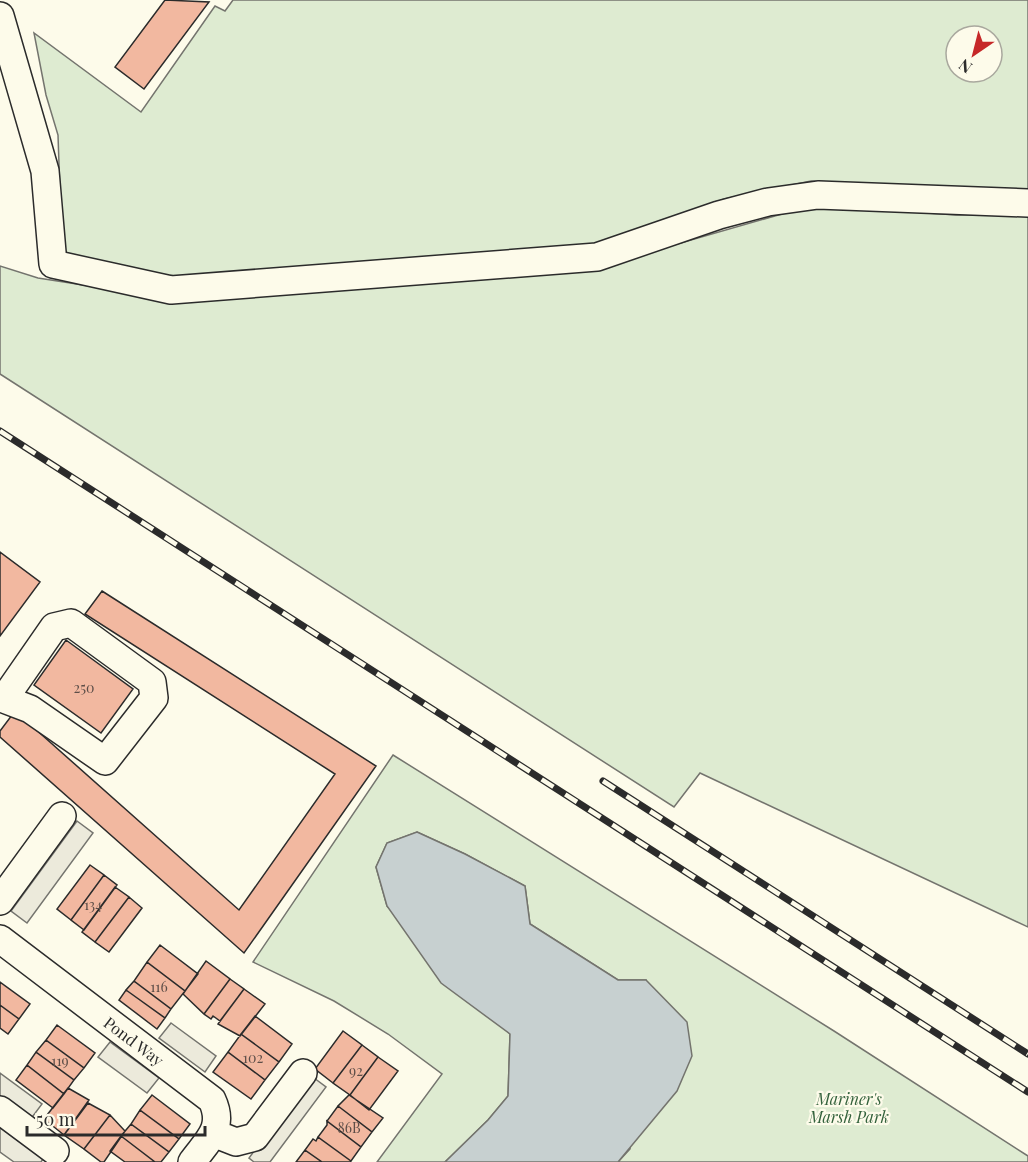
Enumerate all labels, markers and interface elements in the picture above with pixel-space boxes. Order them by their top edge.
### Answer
north arrow [944,24,1004,84]
text: N [954,55,976,79]
house number: 250 [74,678,94,697]
house number: 134 [84,895,102,914]
house number: 116 [150,977,168,996]
street label: Pond Way [100,1012,168,1070]
house number: 102 [243,1048,263,1067]
house number: 119 [51,1051,69,1070]
house number: 92 [349,1061,363,1080]
park label: Mariner's Marsh Park [808,1088,889,1127]
scale bar [27,1099,206,1137]
text: 50 m [36,1107,75,1131]
house number: 86B [337,1118,361,1137]

